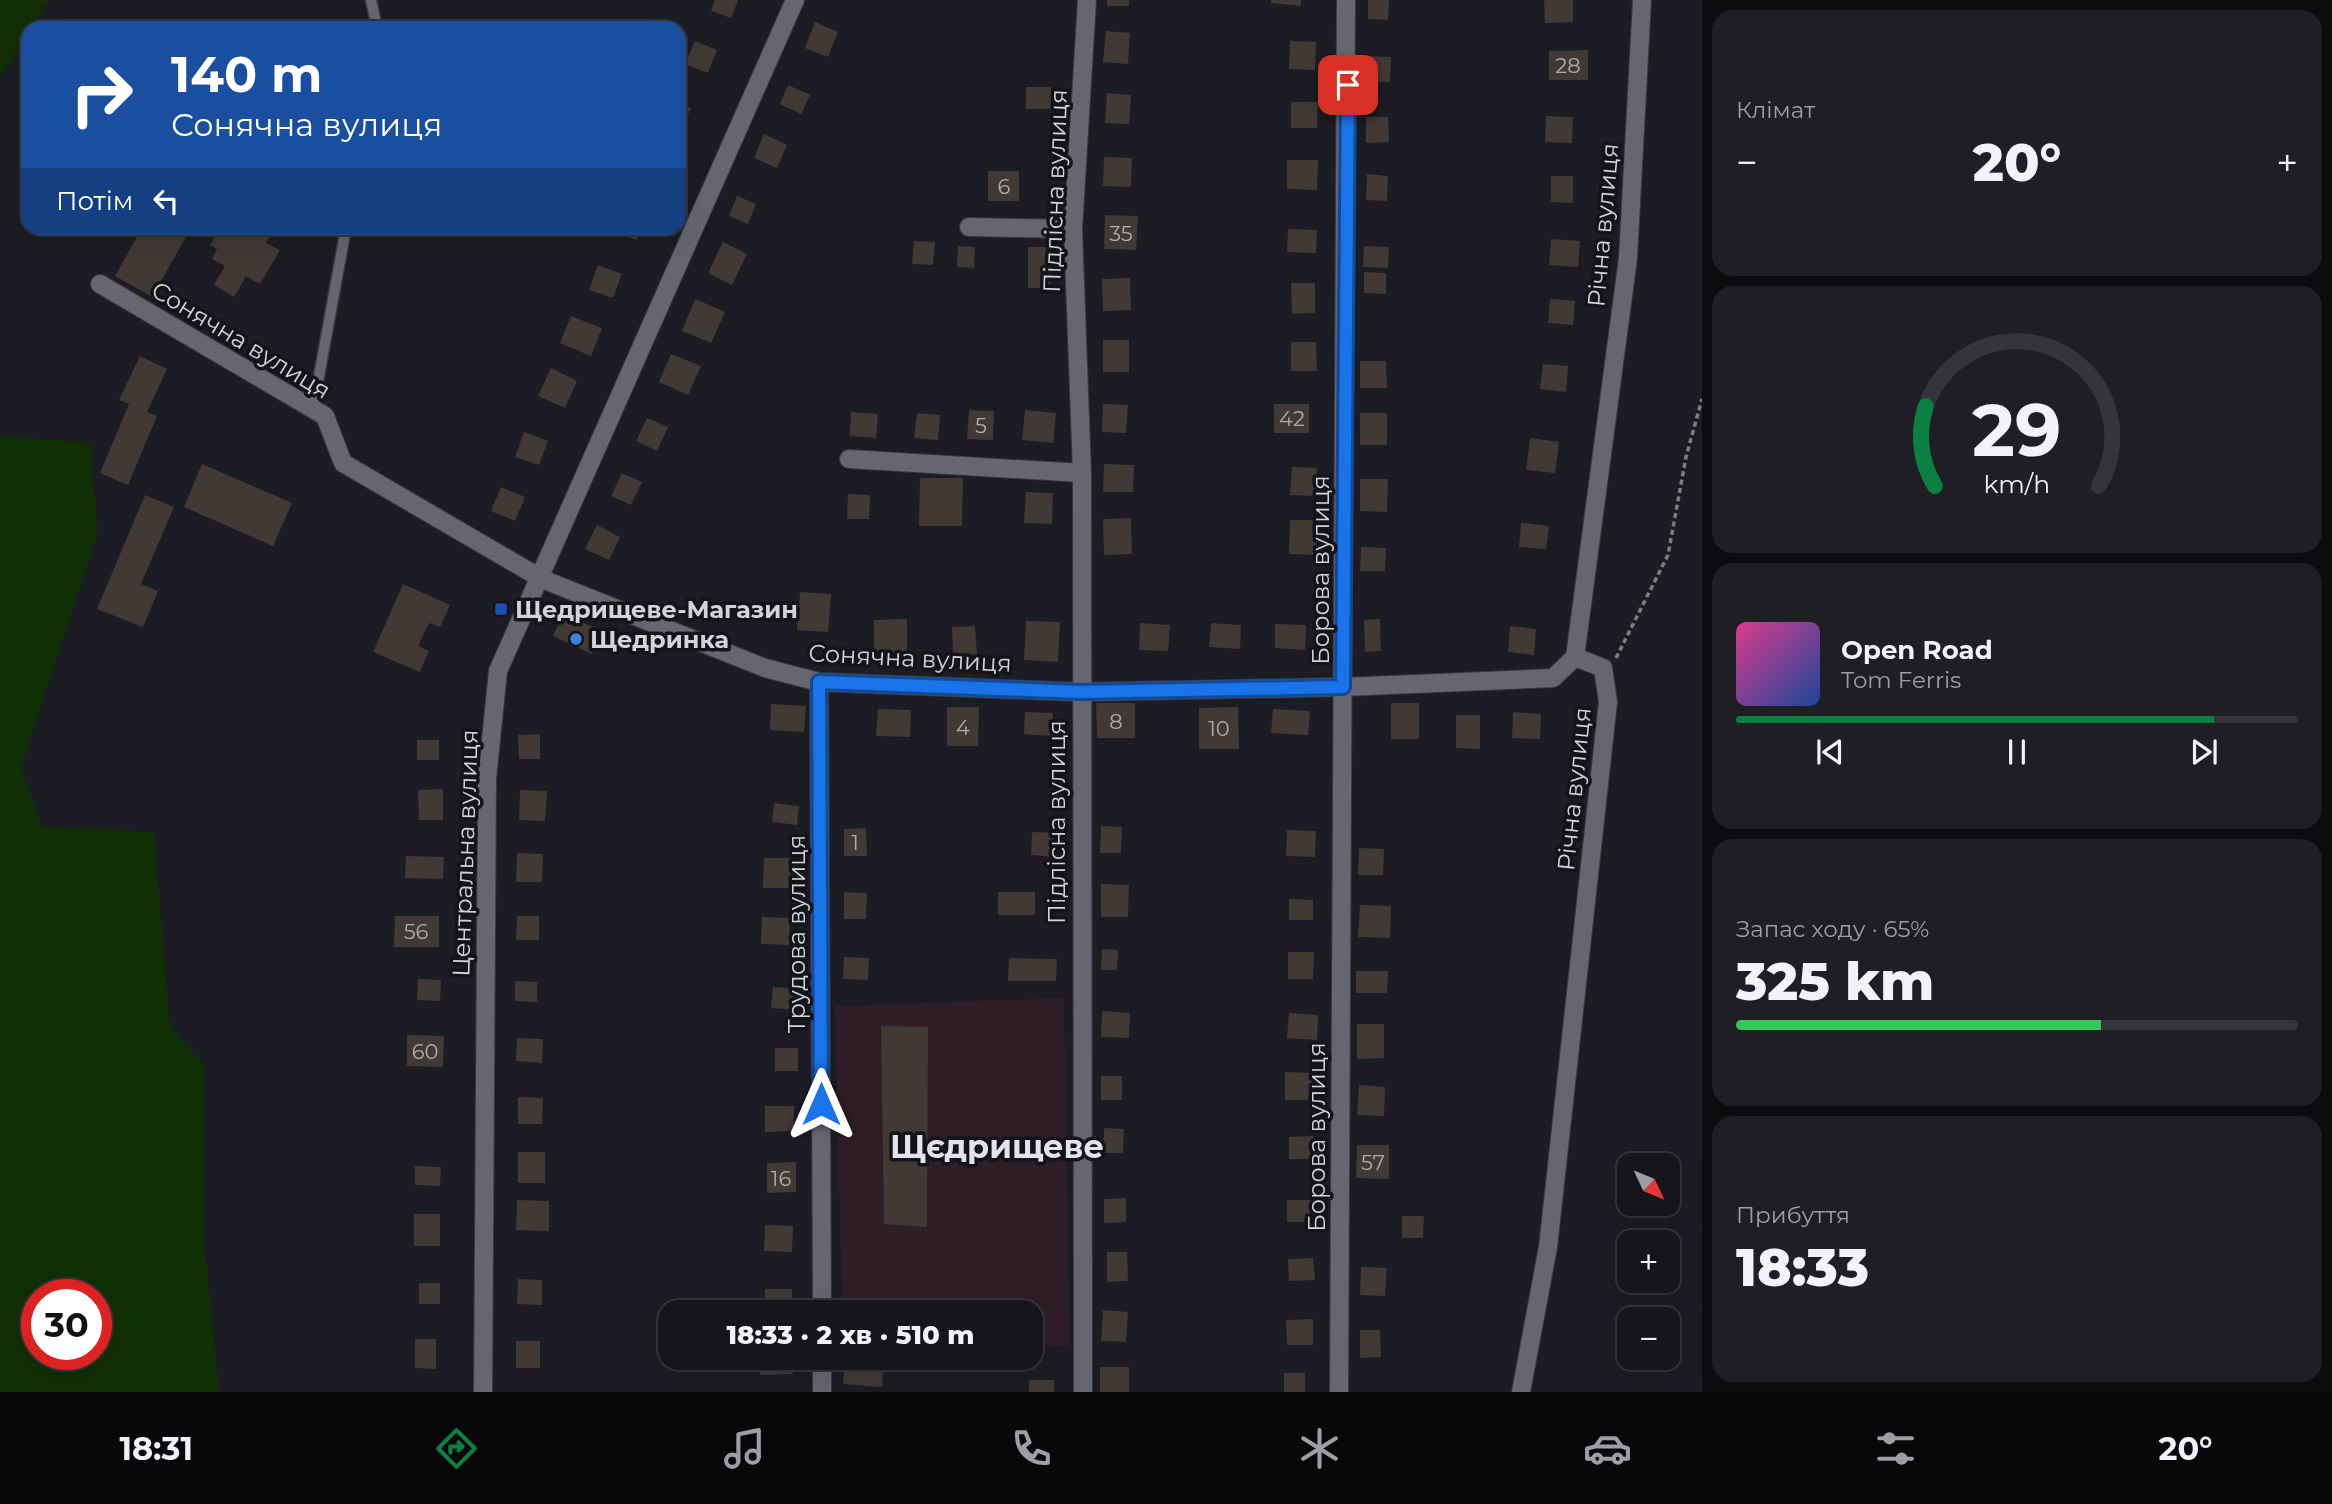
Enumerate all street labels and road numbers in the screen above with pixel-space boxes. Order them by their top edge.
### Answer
street label: Підлісна вулиця [1037,89,1073,293]
street label: Річна вулиця [1581,142,1625,308]
street label: Сонячна вулиця [146,275,336,405]
street label: Борова вулиця [1306,475,1335,665]
street label: Сонячна вулиця [808,638,1012,678]
street label: Річна вулиця [1551,706,1597,872]
street label: Підлісна вулиця [1042,720,1071,924]
street label: Центральна вулиця [446,729,484,977]
street label: Трудова вулиця [782,835,811,1033]
street label: Борова вулиця [1302,1042,1331,1232]

